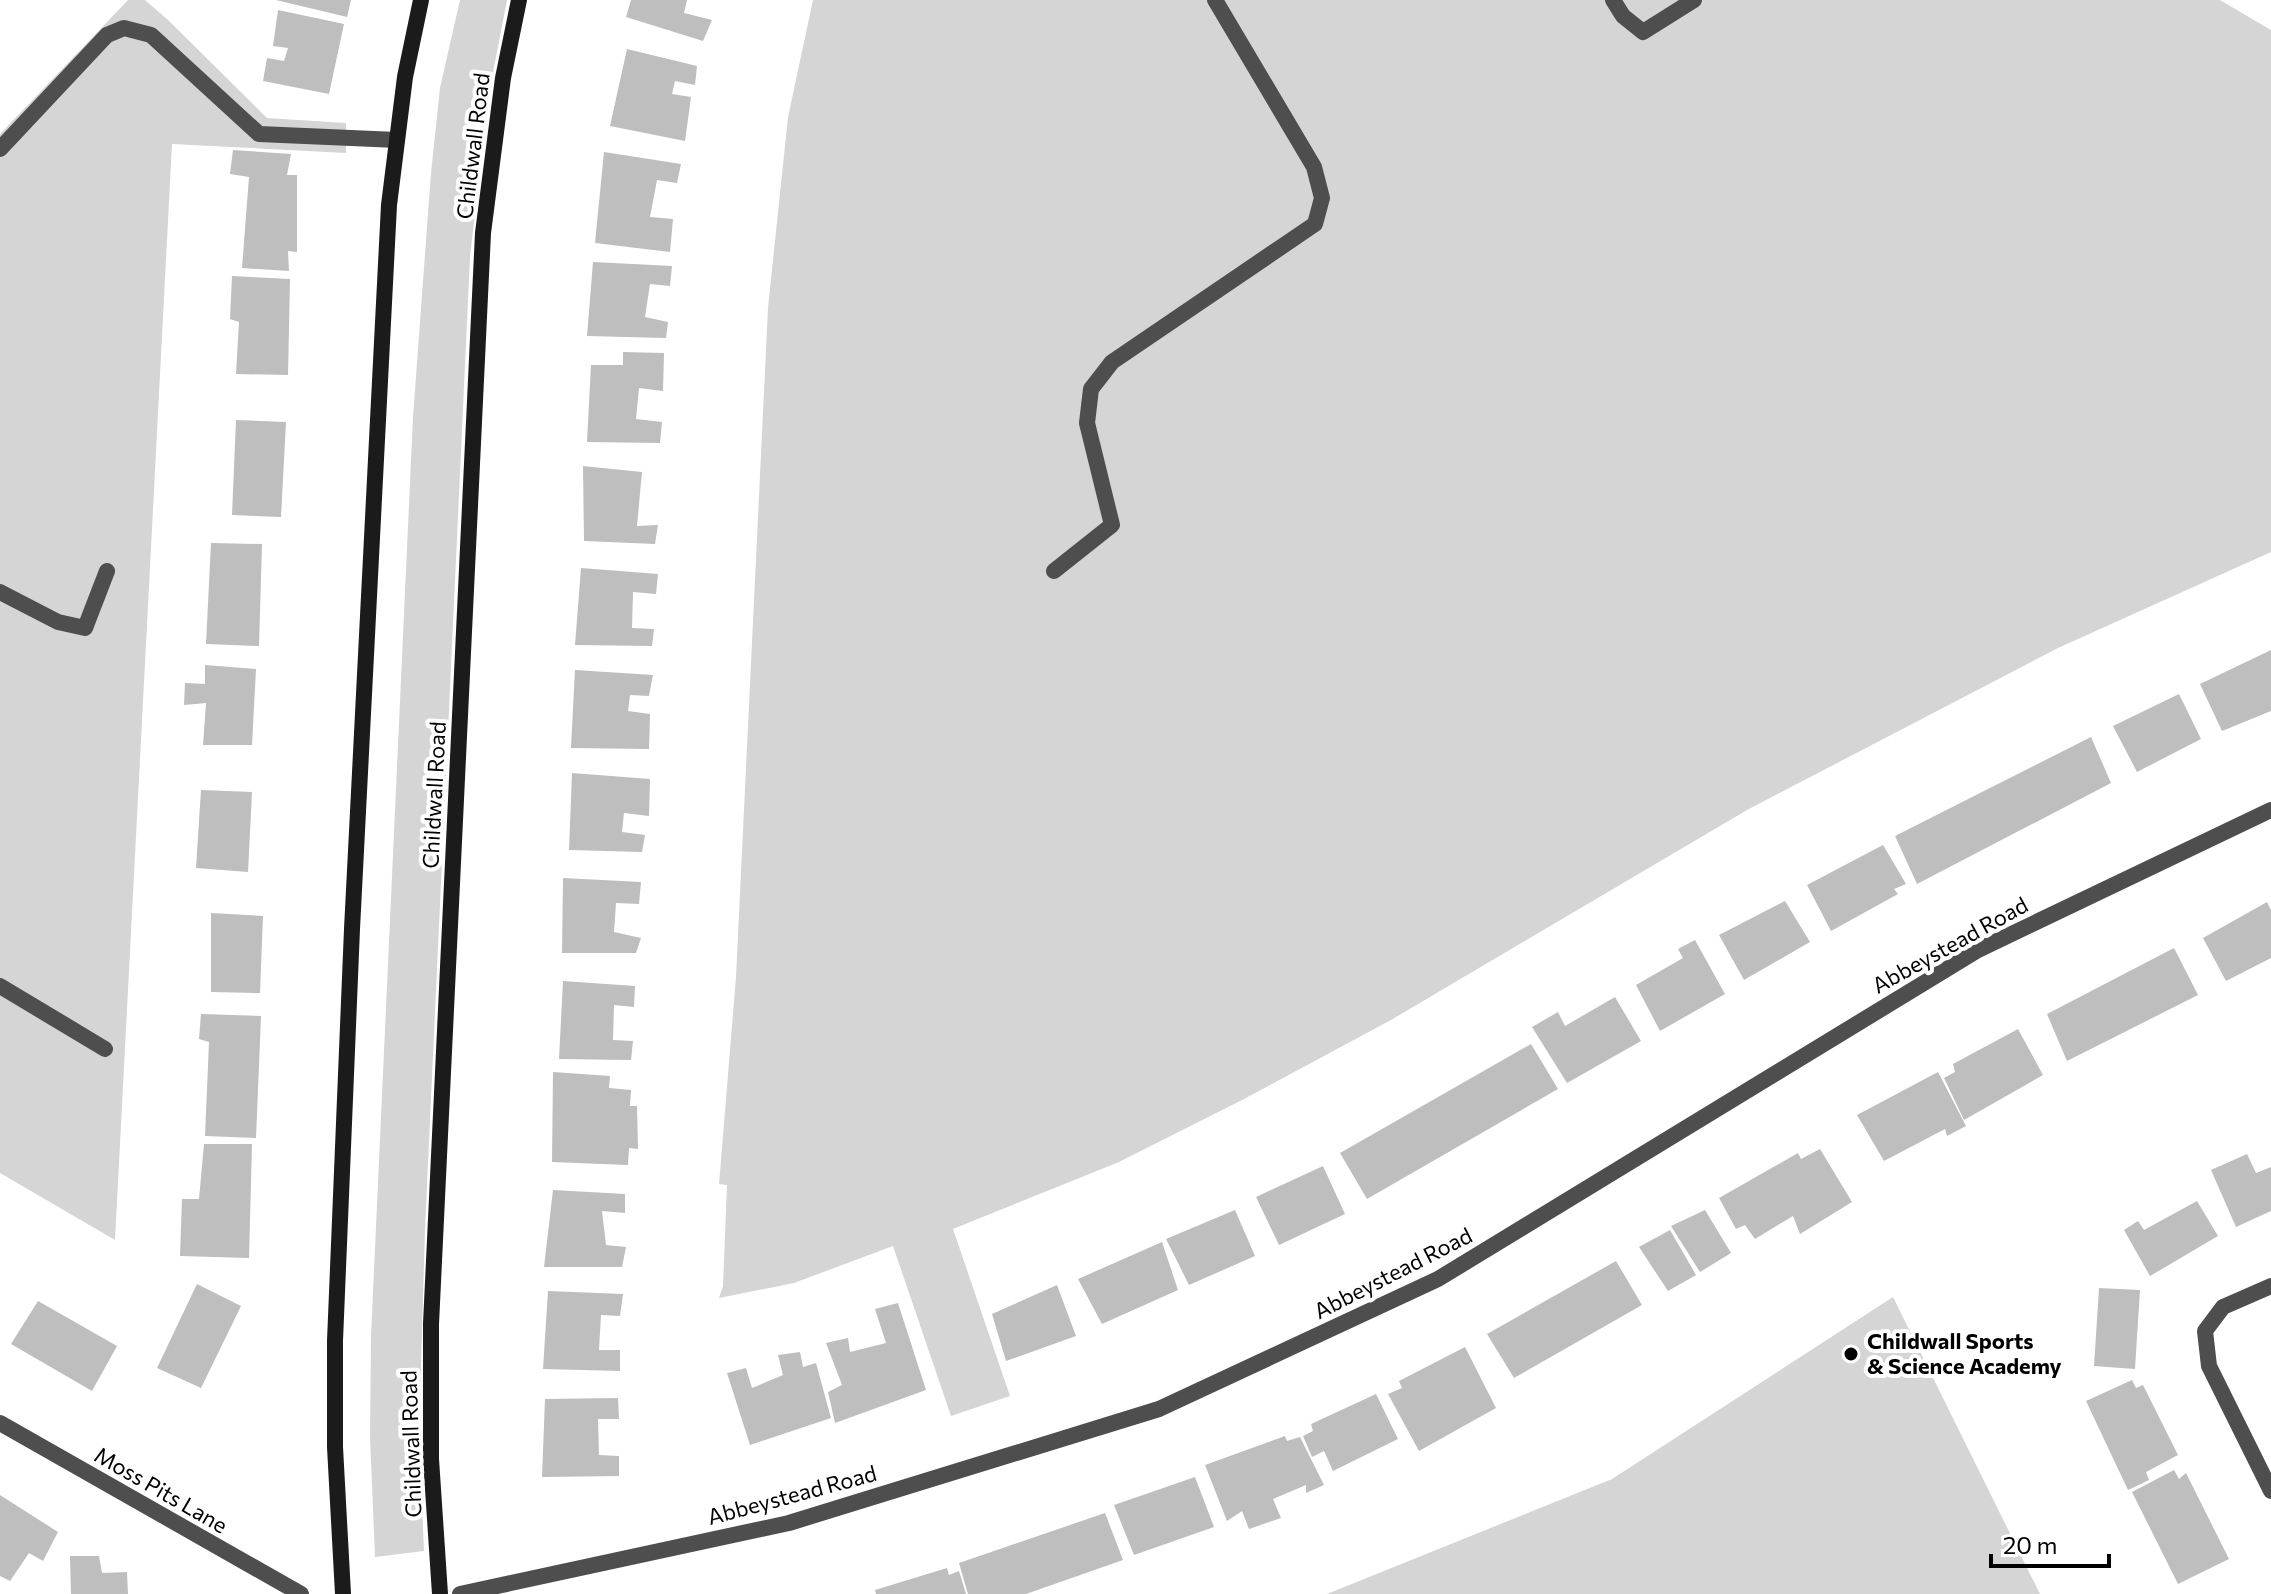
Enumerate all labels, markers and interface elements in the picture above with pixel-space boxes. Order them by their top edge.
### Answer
street label: Childwall Road [450,71,495,221]
street label: Childwall Road [416,721,451,869]
street label: Abbeystead Road [1867,891,2032,999]
street label: Abbeystead Road [1309,1221,1476,1324]
place label: Childwall Sports & Science Academy [1867,1327,2062,1379]
marker: Childwall Sports & Science Academy [1842,1345,1860,1363]
street label: Childwall Road [394,1370,427,1518]
street label: Moss Pits Lane [90,1441,233,1539]
street label: Abbeystead Road [704,1459,879,1530]
scale bar [1991,1518,2109,1568]
text: 20 m [2003,1530,2057,1559]

